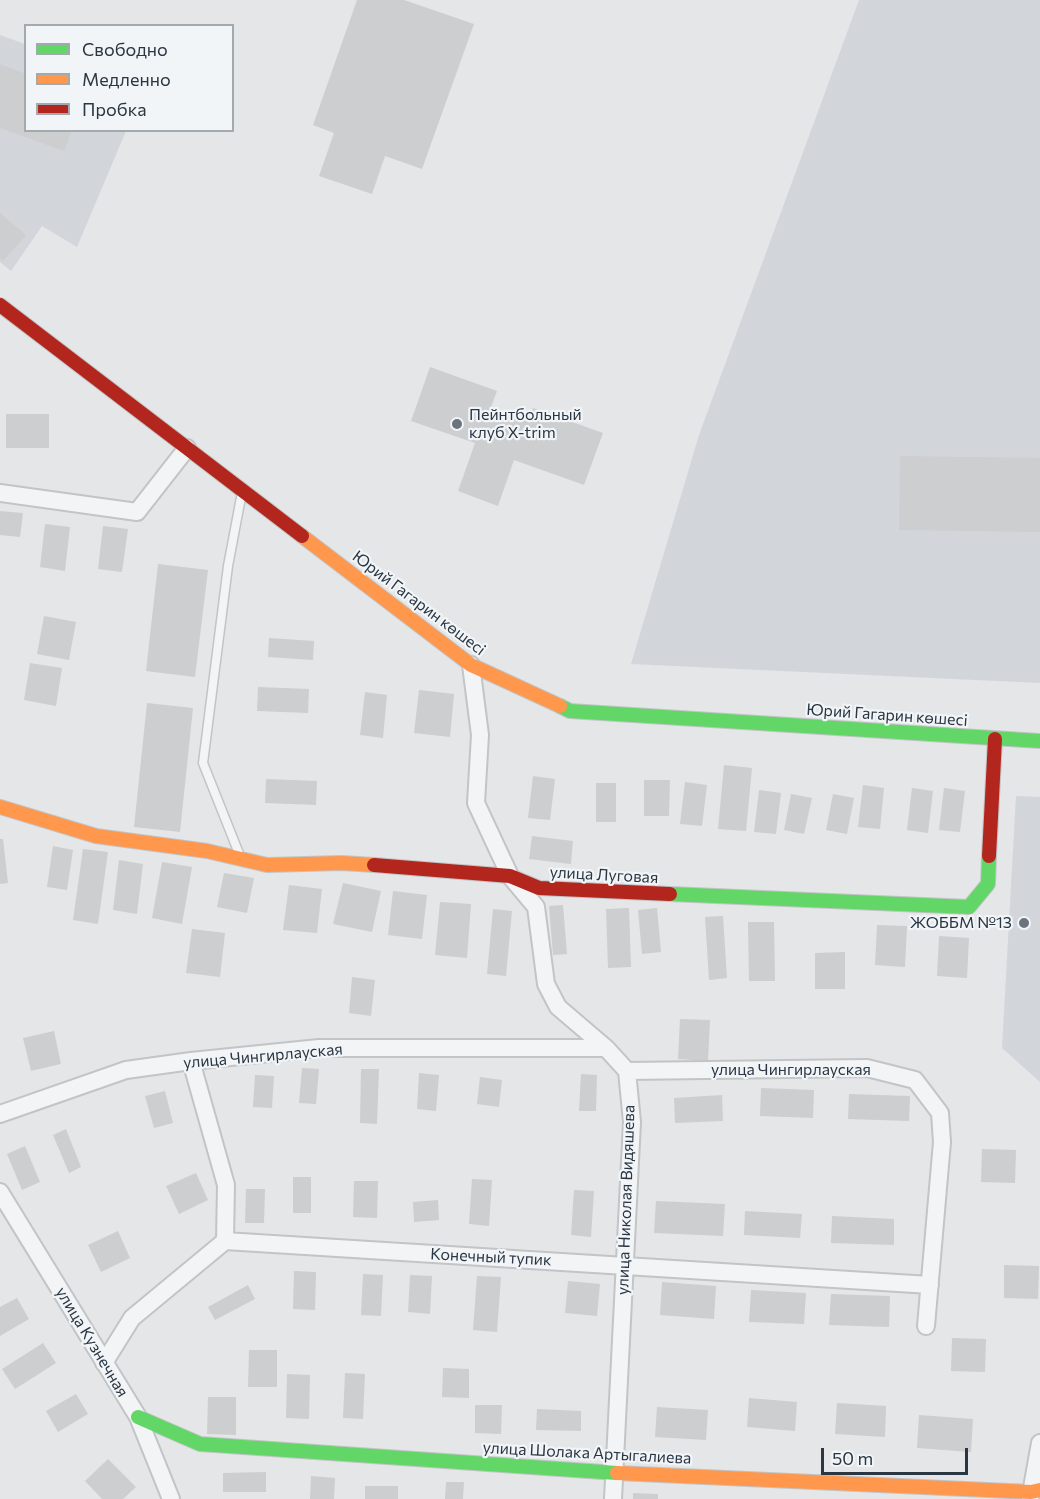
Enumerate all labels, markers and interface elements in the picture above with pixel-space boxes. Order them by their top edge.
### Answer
legend [24,24,234,132]
text: Свободно [82,38,168,60]
text: Медленно [82,68,171,90]
text: Пробка [82,98,147,120]
place label: Пейнтбольный клуб X-trim [469,405,582,443]
marker: Пейнтбольный клуб X-trim [450,417,464,431]
street label: Юрий Гагарин көшесі [349,547,489,659]
street label: Юрий Гагарин көшесі [806,700,968,730]
street label: улица Луговая [549,863,659,887]
place label: ЖОББМ №13 [910,913,1012,933]
marker: ЖОББМ №13 [1017,916,1031,930]
street label: улица Чингирлауская [182,1039,344,1073]
street label: улица Чингирлауская [711,1060,871,1080]
street label: улица Николая Видяшева [613,1105,639,1295]
street label: Конечный тупик [430,1244,552,1270]
street label: улица Кузнечная [52,1284,132,1400]
scale bar [824,1436,971,1474]
street label: улица Шолака Артыгалиева [482,1438,692,1468]
text: 50 m [832,1447,873,1469]

